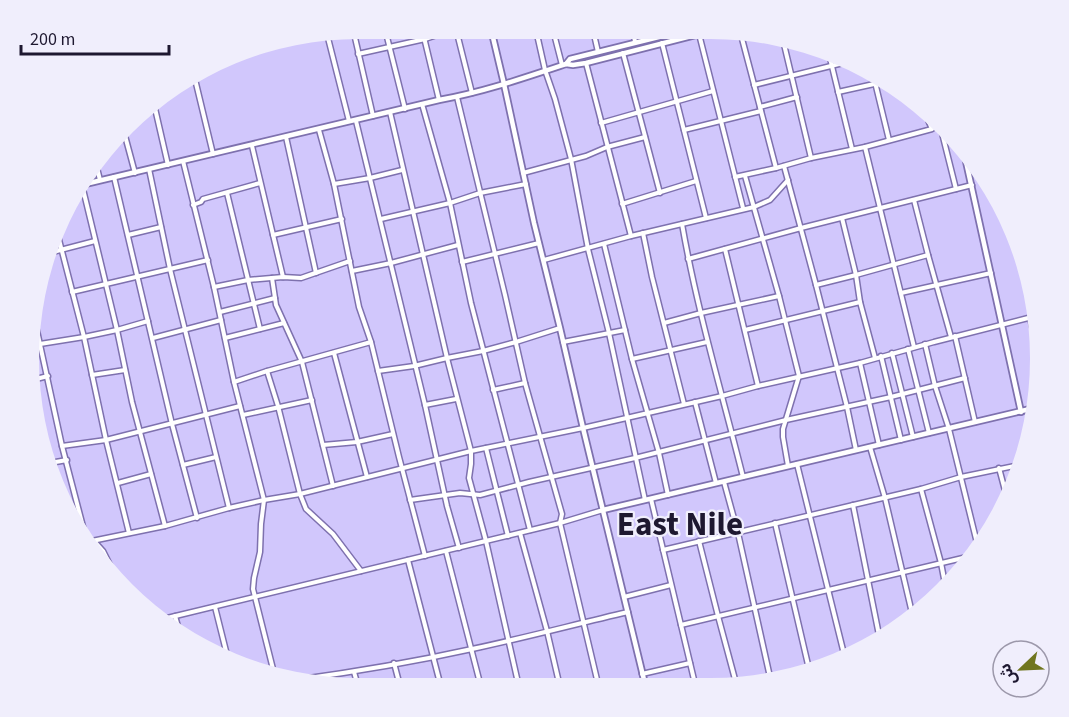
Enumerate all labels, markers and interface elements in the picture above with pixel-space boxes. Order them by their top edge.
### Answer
scale bar [21,18,170,56]
text: 200 m [30,27,75,52]
district label: East Nile [617,501,743,548]
north arrow [991,639,1051,699]
text: ش [994,660,1023,689]

